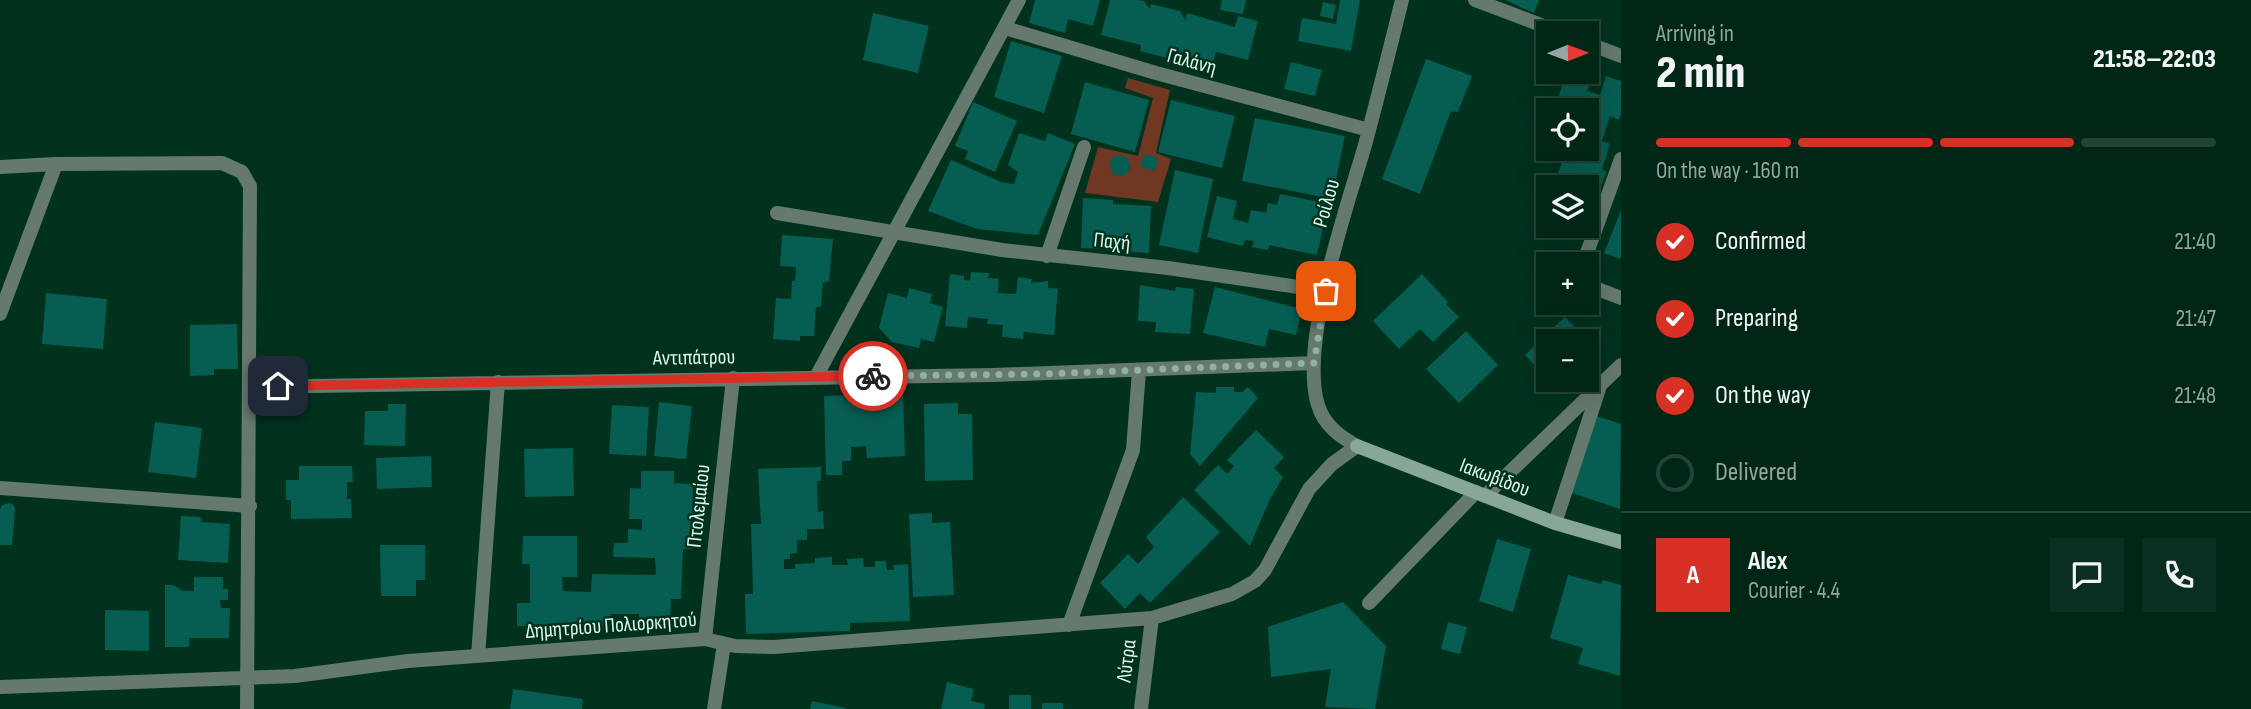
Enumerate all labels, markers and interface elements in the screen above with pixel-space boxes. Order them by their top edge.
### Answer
text: Arriving in [1656,20,1734,48]
north arrow [1536,21,1600,84]
map controls [1536,21,1599,392]
street label: Γαλάνη [1164,43,1219,80]
text: 21:58–22:03 [2093,44,2216,75]
text: 2 min [1656,46,1745,101]
button: locate [1536,98,1599,161]
text: On the way · 160 m [1656,157,1799,185]
button: layers [1536,175,1599,238]
street label: Ροίλου [1308,176,1345,230]
icon: check [1656,223,1694,261]
text: Confirmed [1715,226,1806,257]
street label: Παχή [1092,227,1132,256]
text: 21:40 [2174,228,2216,256]
button: + [1536,252,1599,315]
pin [1296,261,1356,321]
icon: bag [1307,272,1345,310]
icon: check [1656,300,1694,338]
text: Preparing [1715,303,1798,334]
text: 21:47 [2175,305,2216,333]
button: − [1536,329,1599,392]
courier [838,341,908,411]
street label: Αντιπάτρου [652,344,735,371]
pin [248,356,308,416]
icon: bike [854,357,892,395]
icon: home [259,367,297,405]
icon: check [1656,377,1694,415]
text: On the way [1715,380,1811,411]
text: 21:48 [2174,382,2216,410]
street label: Ιακωβίδου [1456,453,1533,502]
text: Delivered [1715,457,1797,488]
street label: Πτολεμαίου [682,463,715,549]
button: chat [2050,538,2124,612]
button: phone [2142,538,2216,612]
text: Alex [1748,546,1788,577]
text: A [1687,560,1699,591]
text: Courier · 4.4 [1748,577,1840,605]
street label: Δημητρίου Πολιορκητού [525,607,697,644]
street label: Λύτρα [1111,638,1142,685]

